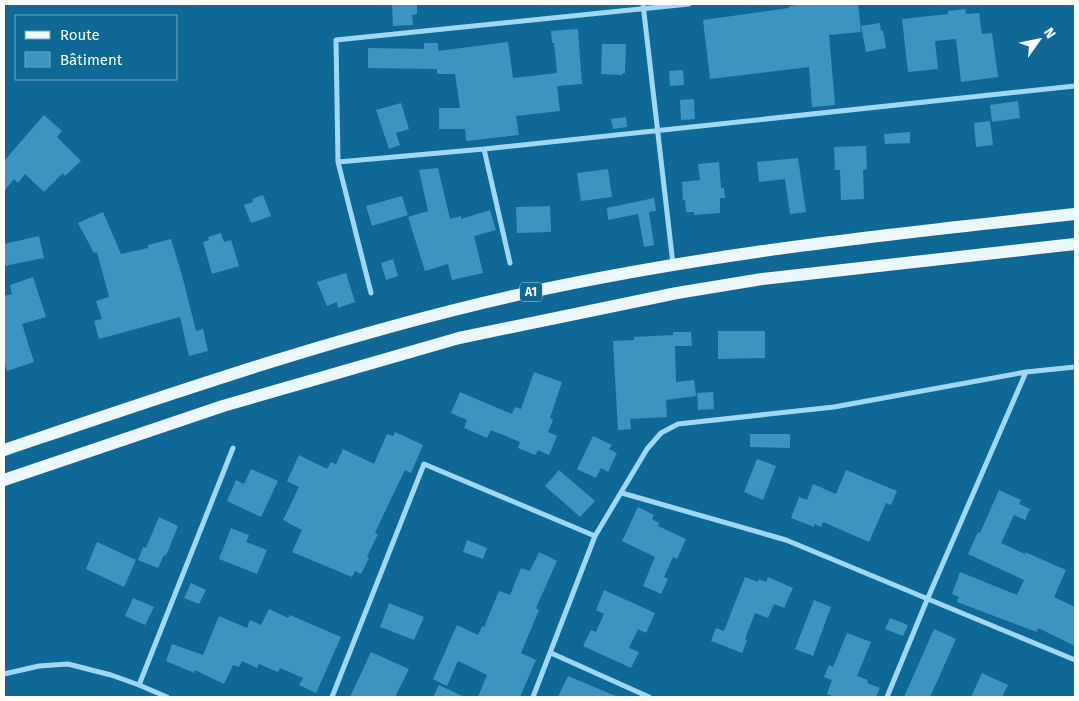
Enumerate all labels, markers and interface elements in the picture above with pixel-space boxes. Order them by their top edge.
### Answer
legend [15,15,178,80]
north arrow [1014,15,1064,65]
text: N [1040,25,1059,42]
text: Route [60,26,100,44]
text: Bâtiment [60,51,123,69]
road number: A1 [520,282,542,302]

